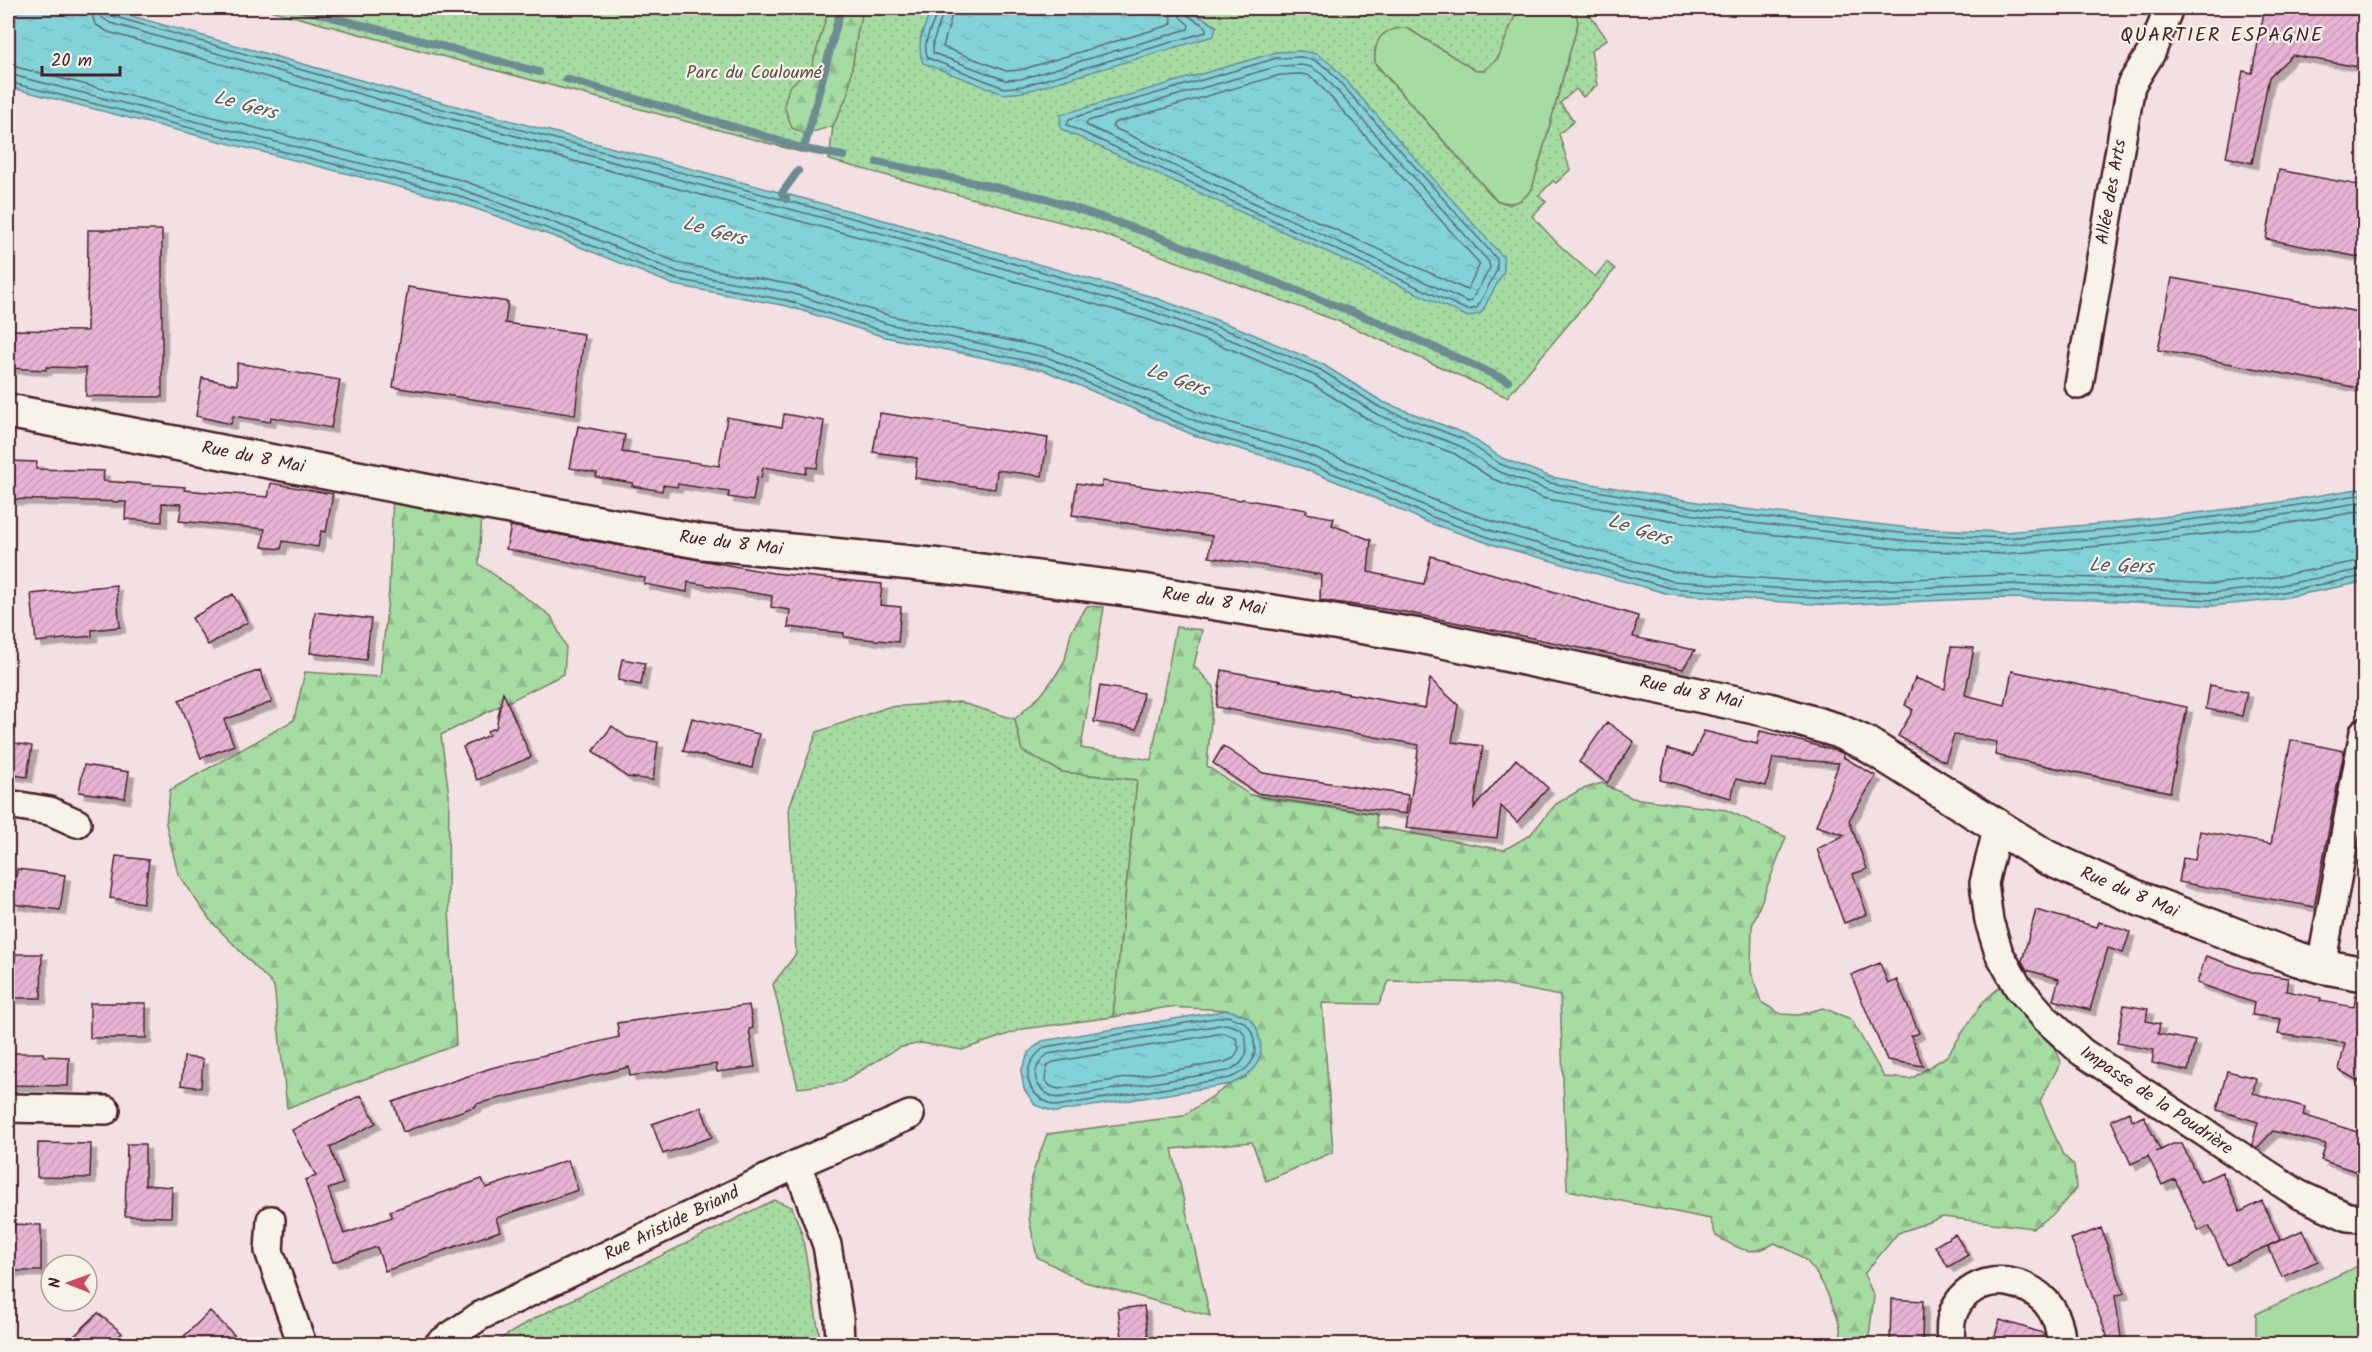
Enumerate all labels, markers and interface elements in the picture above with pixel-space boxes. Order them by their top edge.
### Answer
district label: QUARTIER ESPAGNE [2120,20,2324,52]
scale bar [42,39,120,77]
text: 20 m [51,47,92,76]
park label: Parc du Couloumé [686,59,823,88]
water label: Le Gers [210,82,283,130]
street label: Allée des Arts [2088,137,2136,247]
water label: Le Gers [679,208,752,256]
water label: Le Gers [1141,355,1215,407]
street label: Rue du 8 Mai [199,434,308,482]
water label: Le Gers [1603,506,1677,557]
street label: Rue du 8 Mai [677,523,785,565]
water label: Le Gers [2088,550,2156,584]
street label: Rue du 8 Mai [1160,580,1268,625]
street label: Rue du 8 Mai [1637,668,1746,718]
street label: Rue du 8 Mai [2075,859,2183,927]
street label: Impasse de la Poudrière [2073,1039,2239,1163]
street label: Rue Aristide Briand [599,1178,746,1269]
north arrow [39,1253,99,1313]
text: N [43,1277,68,1288]

